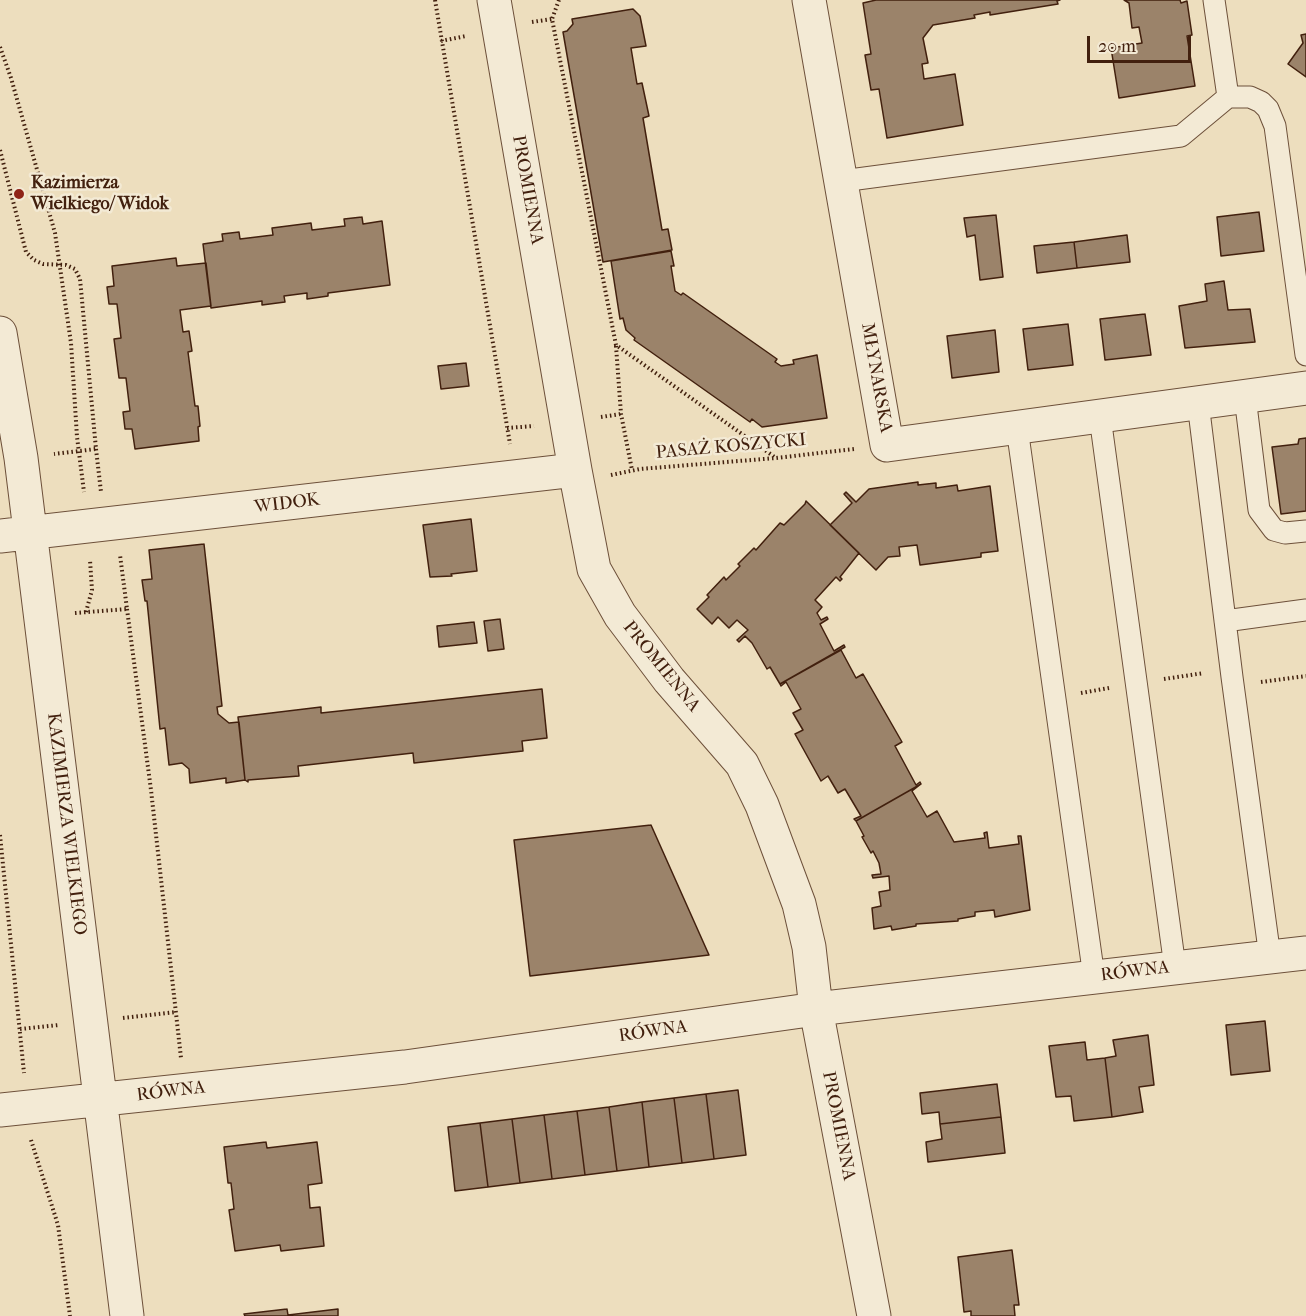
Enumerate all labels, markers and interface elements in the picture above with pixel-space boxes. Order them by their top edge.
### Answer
scale bar [1090,24,1194,62]
text: 20 m [1098,36,1136,57]
street label: PROMIENNA [507,134,547,246]
place label: Kazimierza Wielkiego/ Widok [31,173,169,216]
marker: Kazimierza Wielkiego/ Widok [12,187,26,201]
street label: MŁYNARSKA [856,321,896,435]
street label: PASAŻ KOSZYCKI [655,430,807,464]
street label: WIDOK [253,489,321,519]
street label: PROMIENNA [618,617,704,717]
street label: KAZIMIERZA WIELKIEGO [42,712,90,936]
street label: RÓWNA [1099,957,1171,987]
street label: RÓWNA [617,1017,689,1047]
street label: PROMIENNA [817,1070,859,1182]
street label: RÓWNA [135,1077,207,1107]

